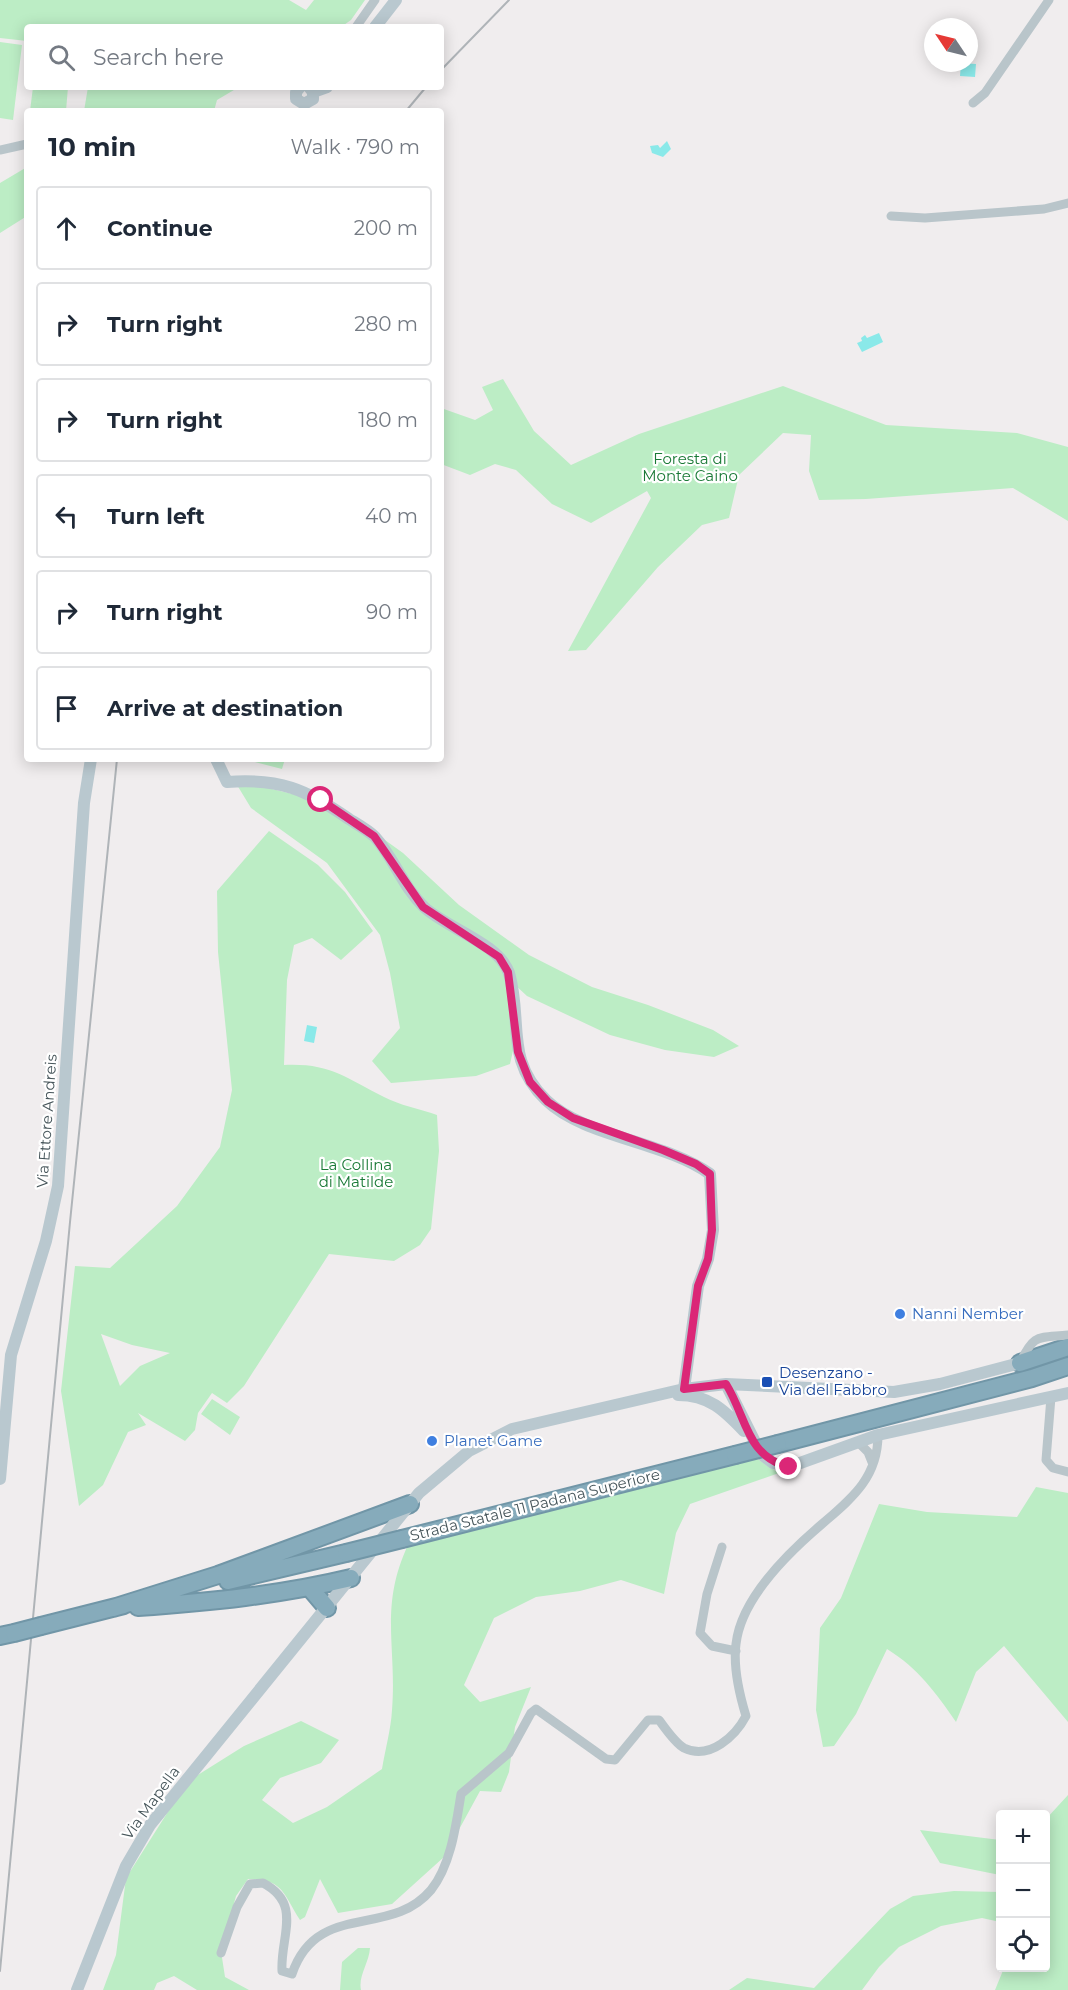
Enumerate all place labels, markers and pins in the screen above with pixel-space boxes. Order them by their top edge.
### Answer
place label: Nanni Nember [912,1304,1024,1323]
marker: Nanni Nember [893,1307,907,1321]
place label: Desenzano - Via del Fabbro [779,1363,887,1399]
marker: Desenzano - Via del Fabbro [760,1375,774,1389]
place label: Planet Game [444,1431,542,1450]
marker: Planet Game [425,1434,439,1448]

